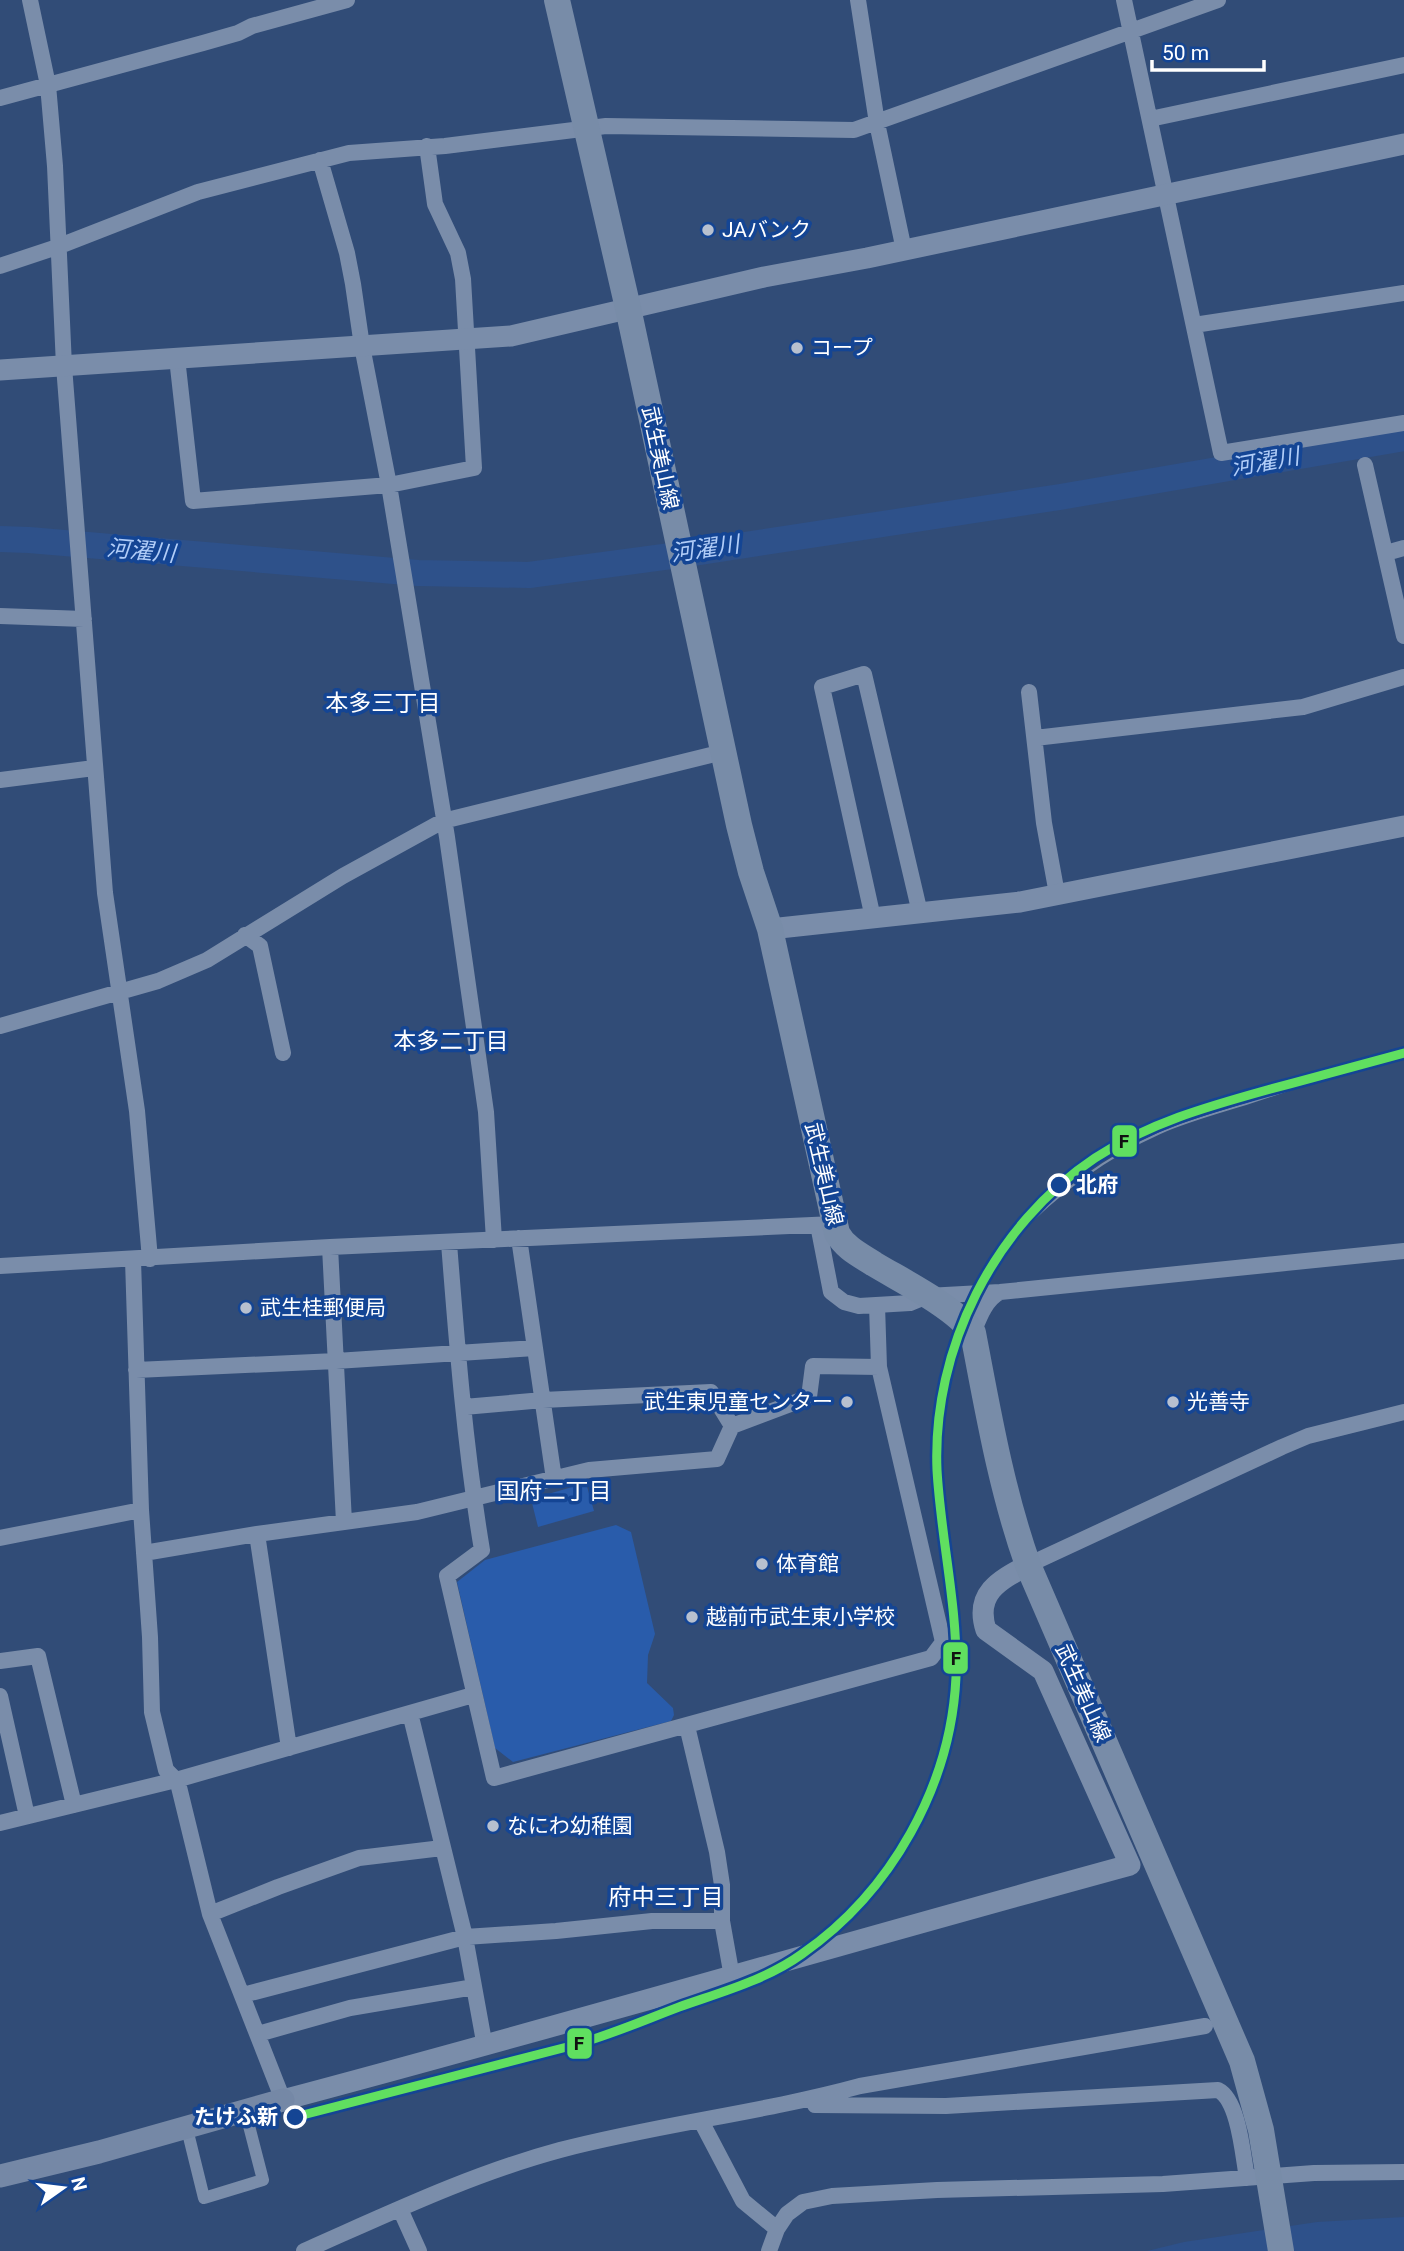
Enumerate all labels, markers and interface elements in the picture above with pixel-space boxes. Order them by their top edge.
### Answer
scale bar [1152,28,1264,72]
text: 50 m [1162,41,1209,65]
place label: JAバンク [722,218,811,242]
marker: JAバンク [700,222,716,238]
place label: コープ [811,336,873,360]
marker: コープ [789,340,805,356]
street label: 武生美山線 [637,404,683,512]
water label: 河濯川 [1229,442,1304,481]
water label: 河濯川 [669,530,744,567]
water label: 河濯川 [105,535,180,568]
district label: 本多三丁目 [326,690,441,717]
district label: 本多二丁目 [394,1028,509,1055]
street label: 武生美山線 [800,1120,848,1228]
line badge: F [1111,1124,1138,1158]
text: F [1119,1130,1130,1153]
place label: 北府 [1076,1173,1118,1197]
marker: 北府 [1048,1174,1070,1196]
place label: 武生桂郵便局 [260,1296,386,1320]
marker: 武生桂郵便局 [238,1300,254,1316]
place label: 武生東児童センター [644,1390,833,1414]
place label: 光善寺 [1187,1390,1250,1414]
marker: 武生東児童センター [839,1394,855,1410]
marker: 光善寺 [1165,1394,1181,1410]
district label: 国府二丁目 [497,1478,612,1505]
place label: 体育館 [776,1552,839,1576]
marker: 体育館 [754,1556,770,1572]
place label: 越前市武生東小学校 [706,1605,895,1629]
marker: 越前市武生東小学校 [684,1609,700,1625]
street label: 武生美山線 [1051,1640,1115,1746]
line badge: F [942,1641,969,1675]
text: F [951,1647,962,1670]
place label: なにわ幼稚園 [507,1814,633,1838]
marker: なにわ幼稚園 [485,1818,501,1834]
district label: 府中三丁目 [609,1884,724,1911]
line badge: F [566,2027,593,2060]
text: F [574,2032,585,2055]
place label: たけふ新 [194,2105,278,2129]
marker: たけふ新 [284,2106,306,2128]
north arrow [28,2153,98,2223]
text: N [66,2175,92,2193]

